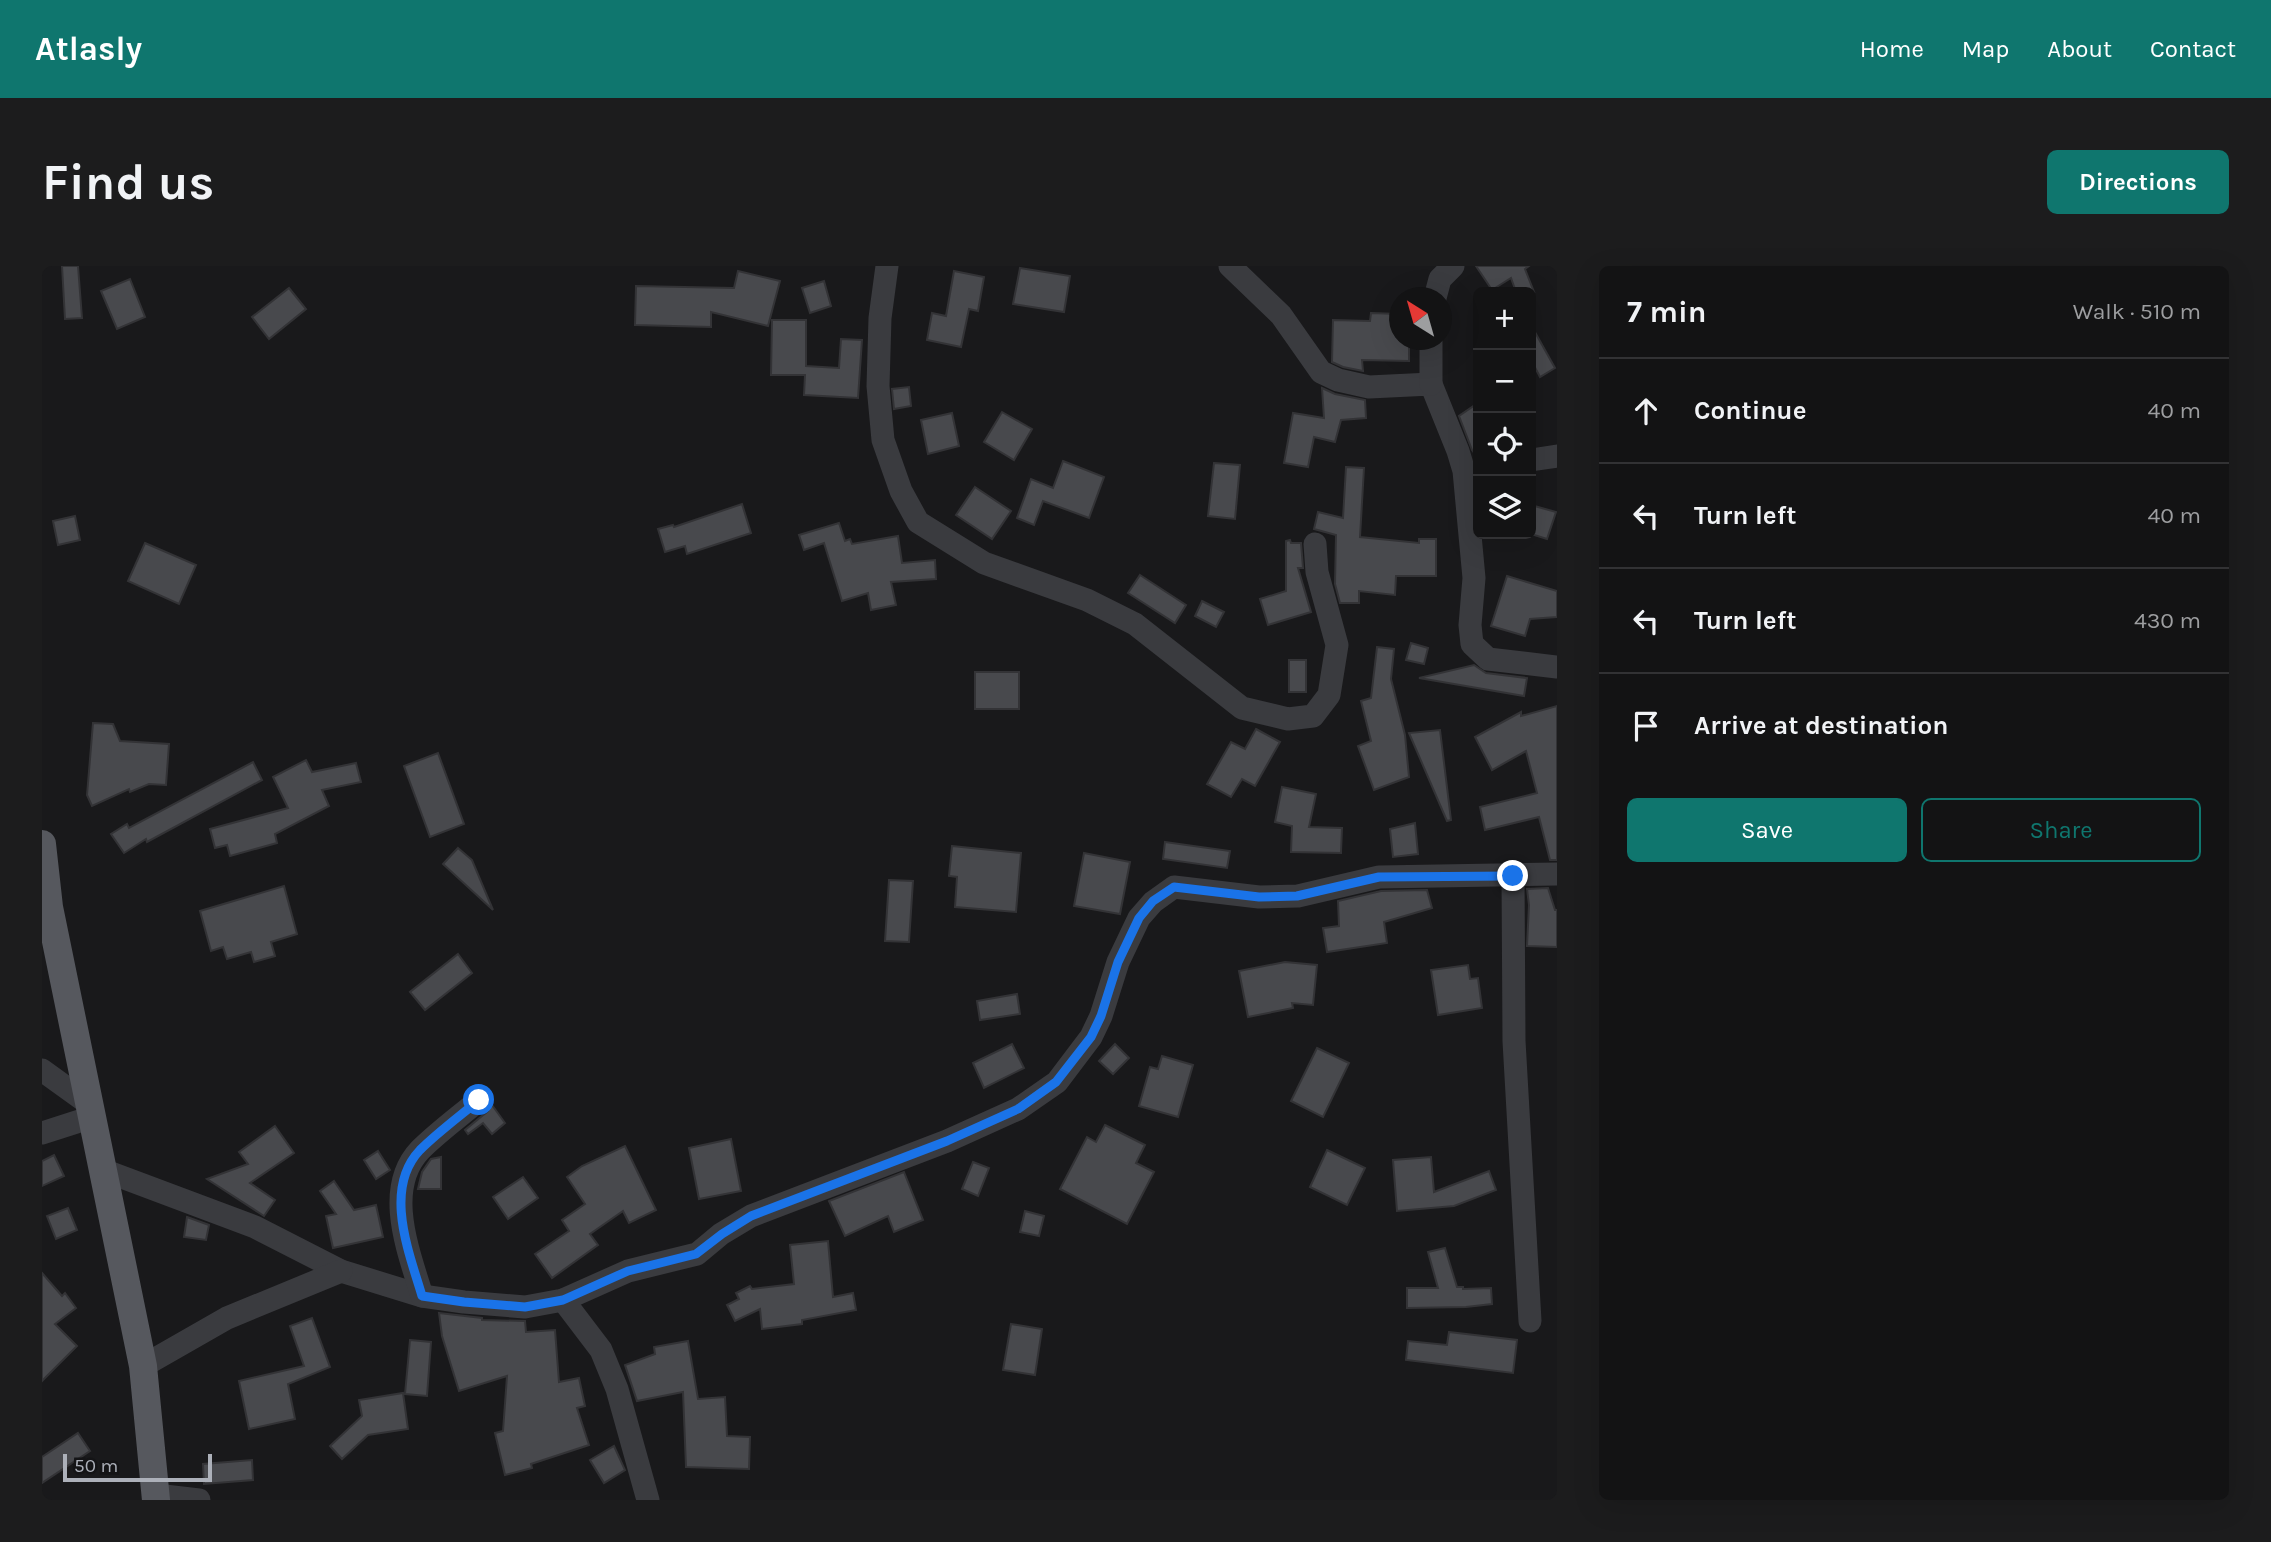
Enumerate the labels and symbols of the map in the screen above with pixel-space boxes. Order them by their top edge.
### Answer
north arrow [1389,287,1452,350]
route end [1497,860,1528,891]
route start [463,1084,494,1115]
scale bar [63,1451,212,1483]

